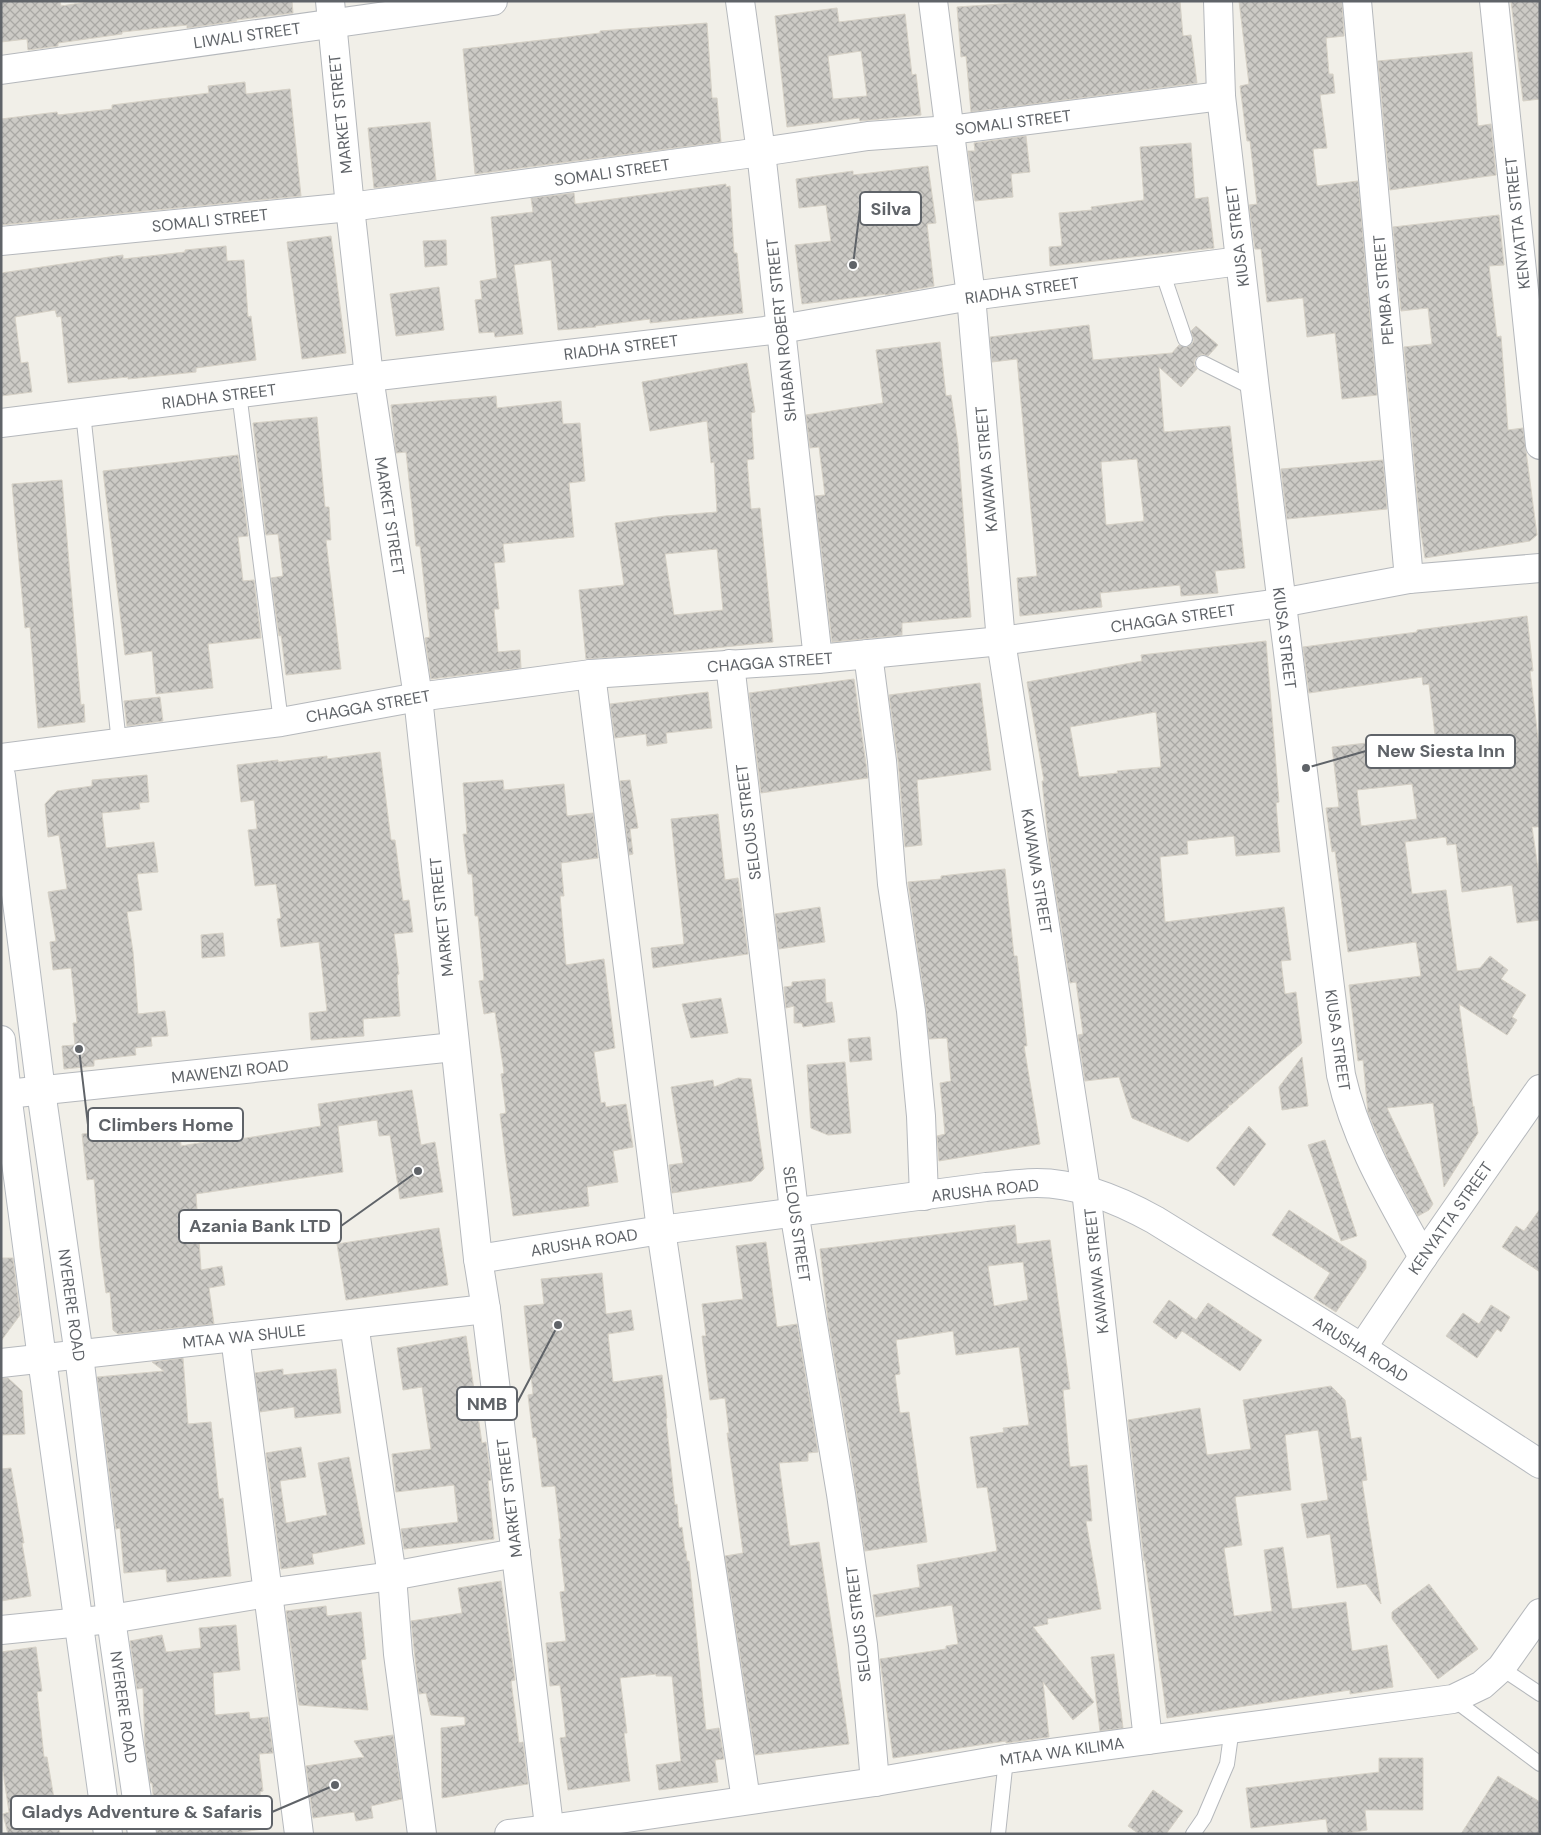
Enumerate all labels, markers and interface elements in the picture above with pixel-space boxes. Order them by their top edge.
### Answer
street label: LIWALI STREET [192,18,302,53]
street label: MARKET STREET [324,53,357,175]
street label: SOMALI STREET [954,105,1072,140]
street label: SOMALI STREET [553,154,671,191]
street label: KENYATTA STREET [1500,156,1535,290]
street label: KIUSA STREET [1221,184,1254,288]
callout: Silva [860,192,921,225]
text: Silva [871,197,911,221]
street label: SOMALI STREET [151,204,269,237]
street label: PEMBA STREET [1368,234,1399,346]
street label: SHABAN ROBERT STREET [761,237,802,423]
street label: RIADHA STREET [964,272,1081,309]
street label: RIADHA STREET [563,330,680,365]
street label: RIADHA STREET [161,379,278,414]
street label: KAWAWA STREET [971,405,1002,533]
street label: MARKET STREET [370,455,409,577]
street label: KIUSA STREET [1268,586,1301,690]
street label: CHAGGA STREET [1109,599,1237,638]
street label: CHAGGA STREET [706,648,834,677]
street label: CHAGGA STREET [304,685,432,728]
callout: New Siesta Inn [1366,735,1515,768]
text: New Siesta Inn [1377,739,1505,763]
street label: SELOUS STREET [731,763,766,881]
street label: KAWAWA STREET [1016,807,1057,935]
street label: MARKET STREET [425,856,458,978]
street label: KIUSA STREET [1320,988,1355,1092]
street label: MAWENZI ROAD [170,1055,290,1088]
callout: Climbers Home [88,1108,243,1141]
text: Climbers Home [98,1113,234,1137]
street label: KENYATTA STREET [1404,1158,1497,1279]
street label: SELOUS STREET [778,1165,815,1283]
street label: ARUSHA ROAD [930,1174,1040,1207]
street label: KAWAWA STREET [1079,1207,1114,1335]
callout: Azania Bank LTD [179,1210,341,1243]
text: Azania Bank LTD [189,1214,331,1238]
street label: ARUSHA ROAD [529,1224,639,1261]
street label: NYERERE ROAD [53,1247,90,1363]
street label: ARUSHA ROAD [1309,1312,1412,1387]
street label: MTAA WA SHULE [181,1320,307,1353]
callout: NMB [457,1387,517,1420]
text: NMB [467,1392,507,1416]
street label: MARKET STREET [492,1437,527,1559]
street label: SELOUS STREET [841,1565,876,1683]
street label: NYERERE ROAD [105,1649,142,1765]
street label: MTAA WA KILIMA [999,1732,1126,1771]
callout: Gladys Adventure & Safaris [11,1796,272,1829]
text: Gladys Adventure & Safaris [22,1800,262,1824]

